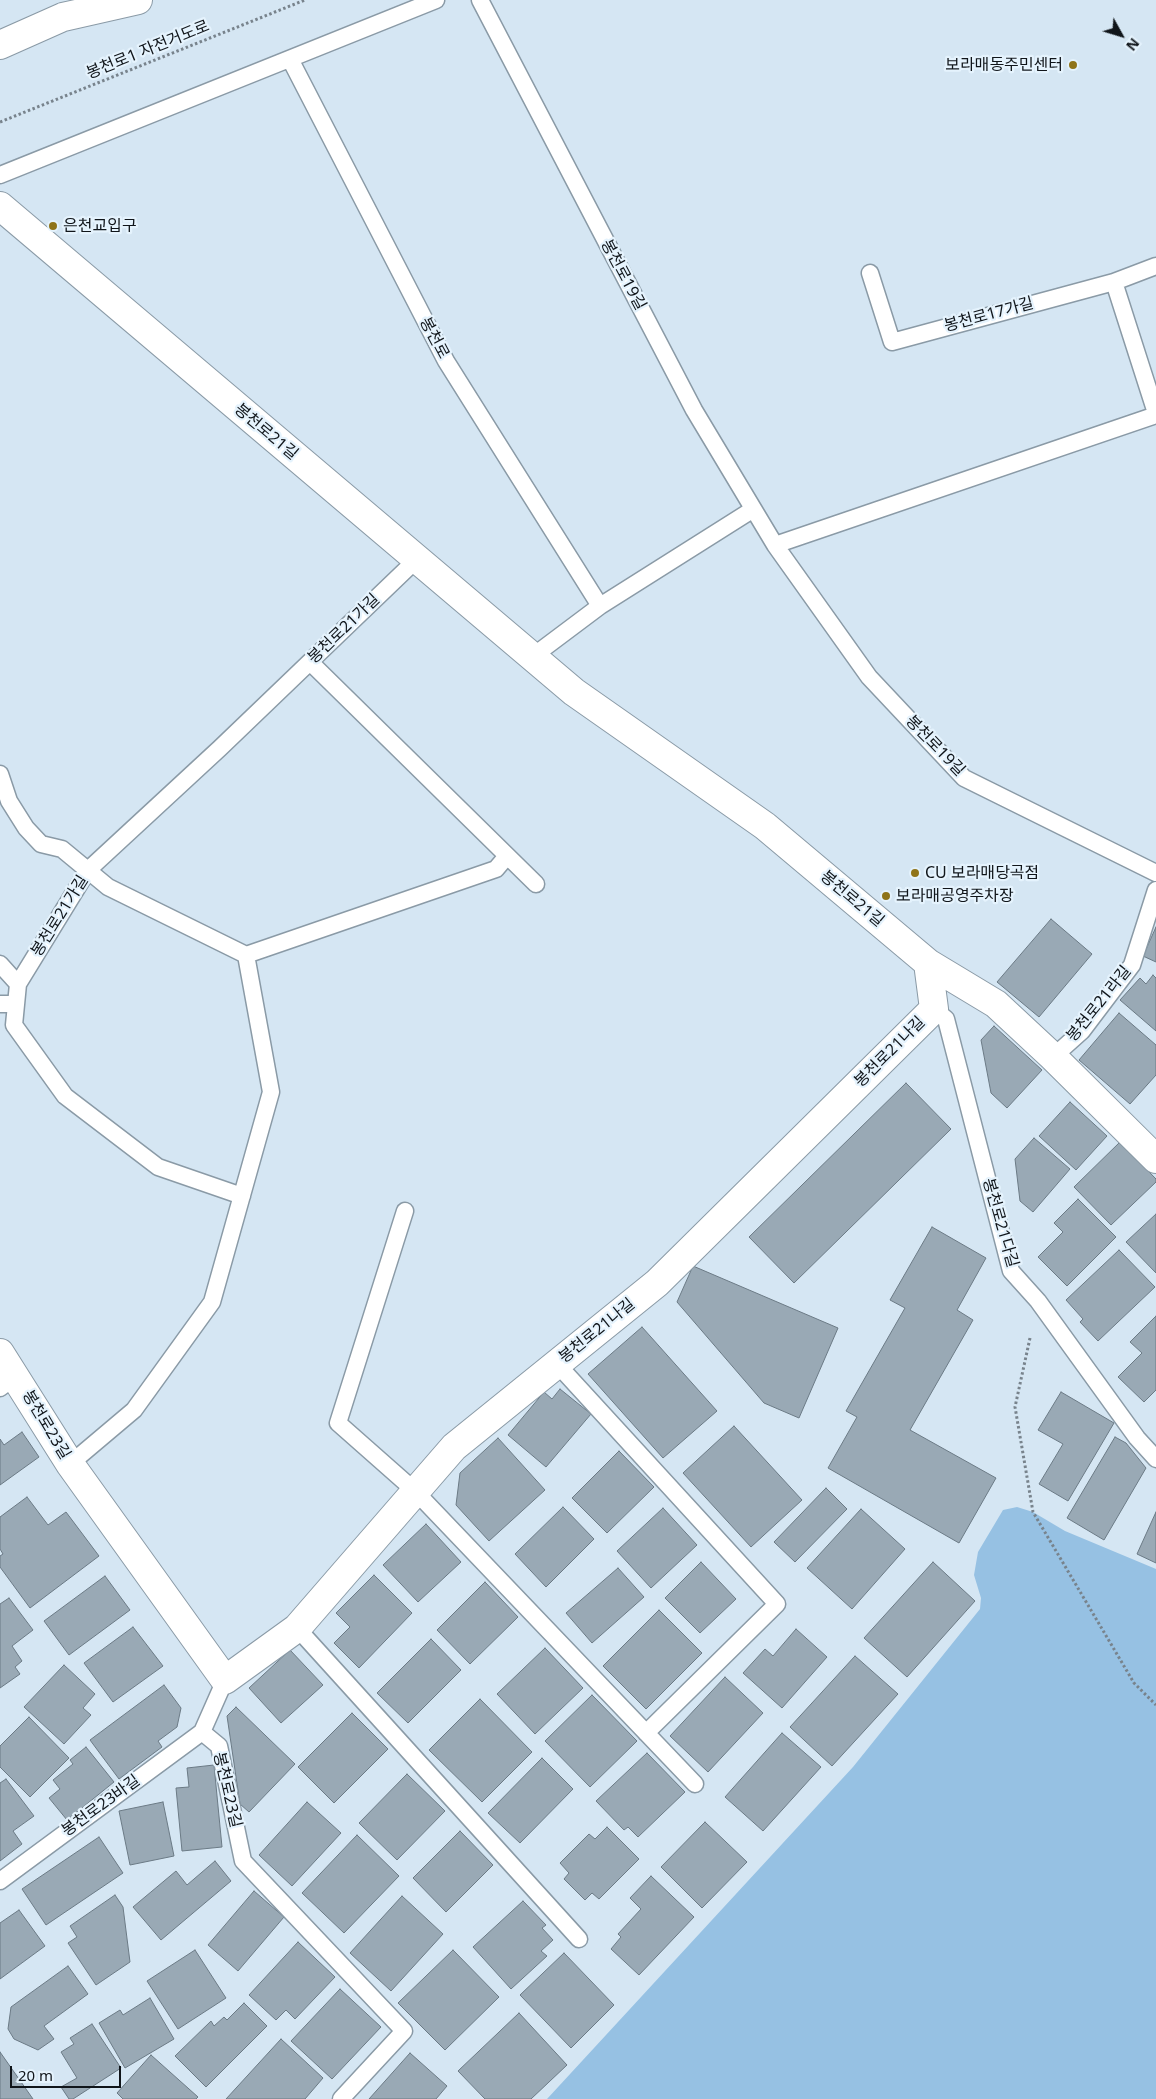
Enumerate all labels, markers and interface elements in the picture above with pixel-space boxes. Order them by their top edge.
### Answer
north arrow [1096,10,1146,60]
street label: 봉천로1 자전거도로 [84,17,212,83]
text: N [1122,34,1144,55]
place label: 보라매동주민센터 [945,55,1063,75]
marker: 보라매동주민센터 [1067,59,1079,71]
place label: 은천교입구 [63,216,137,236]
marker: 은천교입구 [47,220,59,232]
street label: 봉천로19길 [596,236,650,314]
street label: 봉천로17가길 [942,294,1036,336]
street label: 봉천로 [415,314,453,362]
street label: 봉천로21길 [230,400,302,464]
street label: 봉천로21가길 [304,590,384,668]
street label: 봉천로19길 [901,712,969,780]
place label: CU 보라매당곡점 [925,863,1039,883]
street label: 봉천로21길 [816,867,888,931]
marker: CU 보라매당곡점 [909,867,921,879]
street label: 봉천로21가길 [28,872,92,960]
place label: 보라매공영주차장 [896,886,1014,906]
marker: 보라매공영주차장 [880,890,892,902]
street label: 봉천로21라길 [1063,962,1135,1046]
street label: 봉천로21나길 [851,1013,929,1091]
street label: 봉천로21다길 [978,1176,1022,1270]
street label: 봉천로21나길 [555,1295,639,1367]
street label: 봉천로23길 [18,1387,74,1463]
street label: 봉천로23길 [209,1750,245,1830]
street label: 봉천로23바길 [58,1771,144,1841]
scale bar [12,2056,124,2088]
text: 20 m [18,2065,53,2085]

